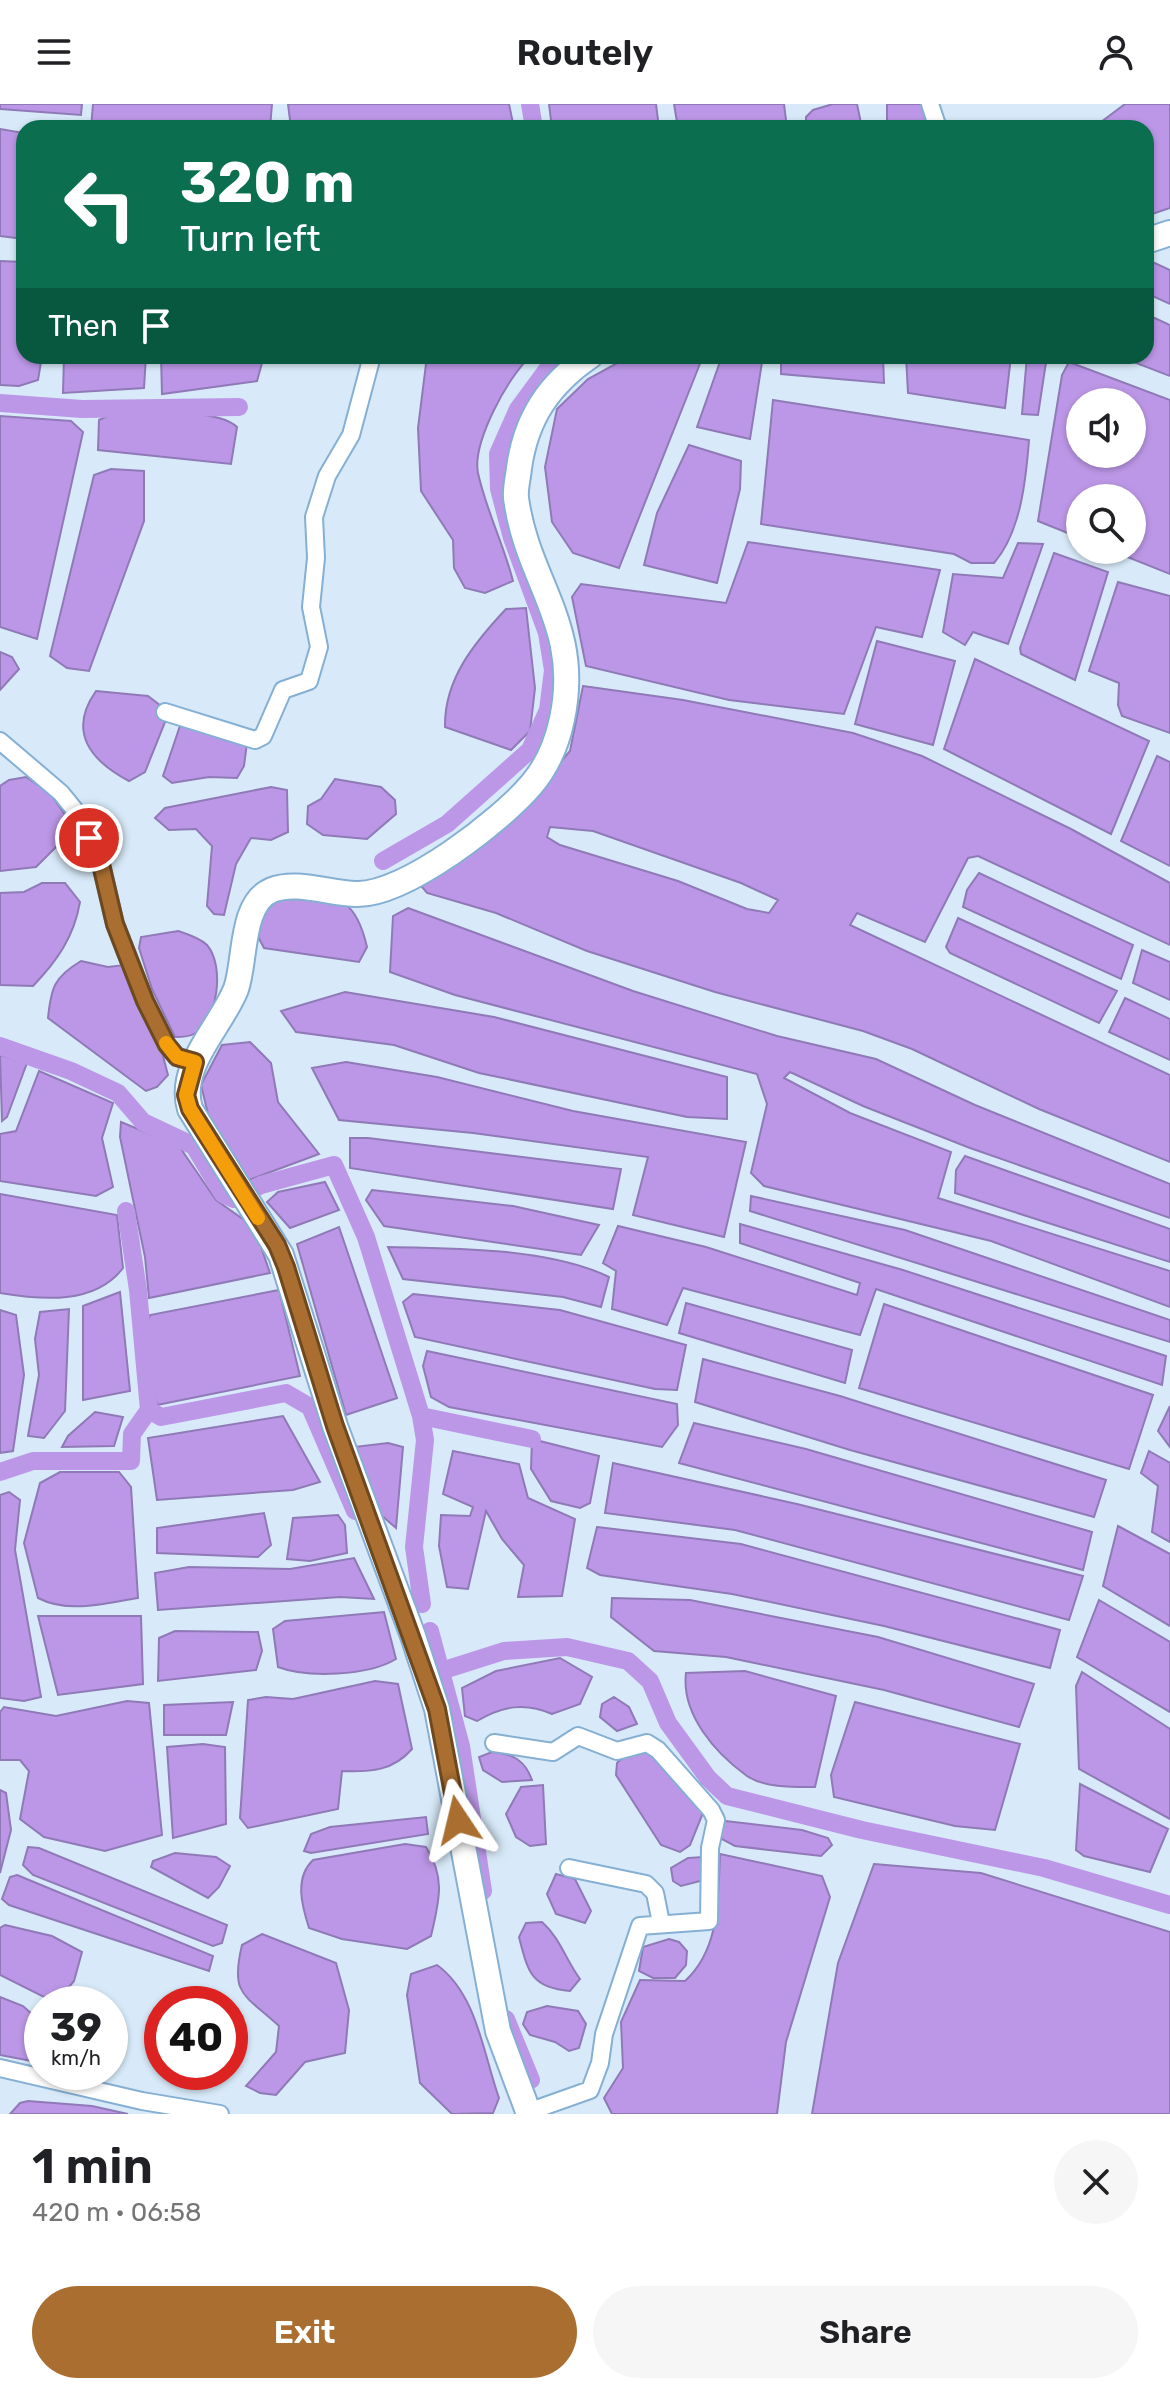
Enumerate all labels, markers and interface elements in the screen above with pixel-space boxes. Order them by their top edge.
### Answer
icon: menu [32,30,76,74]
icon: person [1094,30,1138,74]
text: Routely [517,31,653,74]
text: 320 m [180,150,355,216]
icon: left [48,152,152,256]
text: Turn left [180,217,321,260]
icon: arrive [134,304,178,348]
text: Then [48,308,118,344]
map controls [1066,388,1146,564]
button: sound [1066,388,1146,468]
button: search [1066,484,1146,564]
pin [55,804,123,872]
icon: arrive [67,816,111,860]
position arrow [416,1778,500,1862]
speed limit sign: 40 [144,1986,248,2090]
text: 39 [50,2004,102,2051]
text: km/h [51,2046,101,2070]
text: 1 min [32,2138,153,2195]
button: close [1054,2140,1138,2224]
text: 420 m · 06:58 [32,2197,202,2228]
button: Exit [32,2286,577,2378]
button: Share [593,2286,1138,2378]

